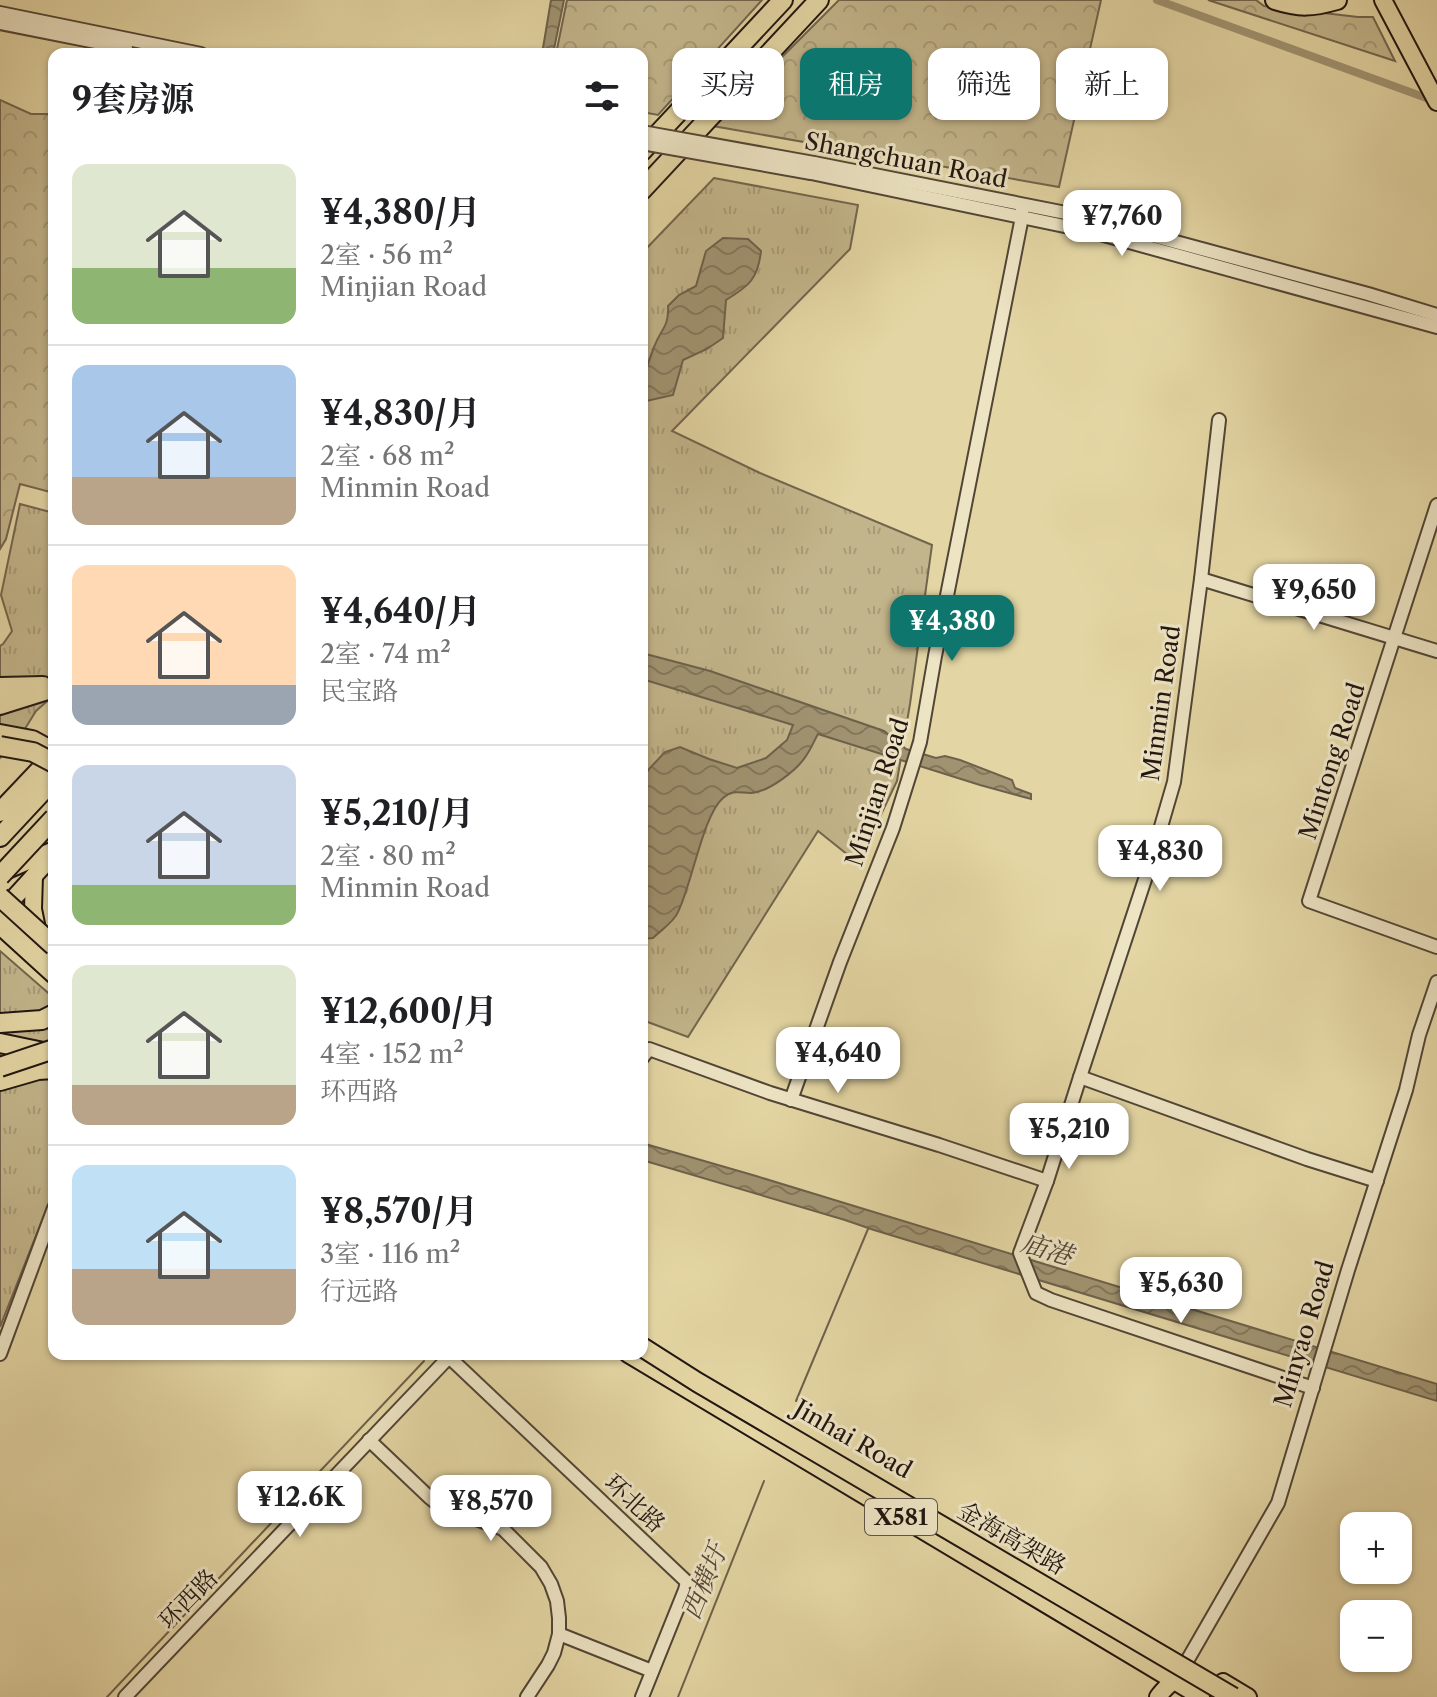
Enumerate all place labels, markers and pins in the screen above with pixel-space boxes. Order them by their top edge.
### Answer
pin: ¥7,760 [1057,190,1187,258]
pin: ¥9,650 [1249,564,1379,632]
pin: ¥4,380 [887,595,1017,663]
pin: ¥4,830 [1095,825,1225,893]
pin: ¥4,640 [773,1027,903,1095]
pin: ¥5,210 [1004,1103,1134,1171]
pin: ¥5,630 [1116,1257,1246,1325]
pin: ¥12.6K [235,1471,365,1539]
pin: ¥8,570 [426,1475,556,1543]

